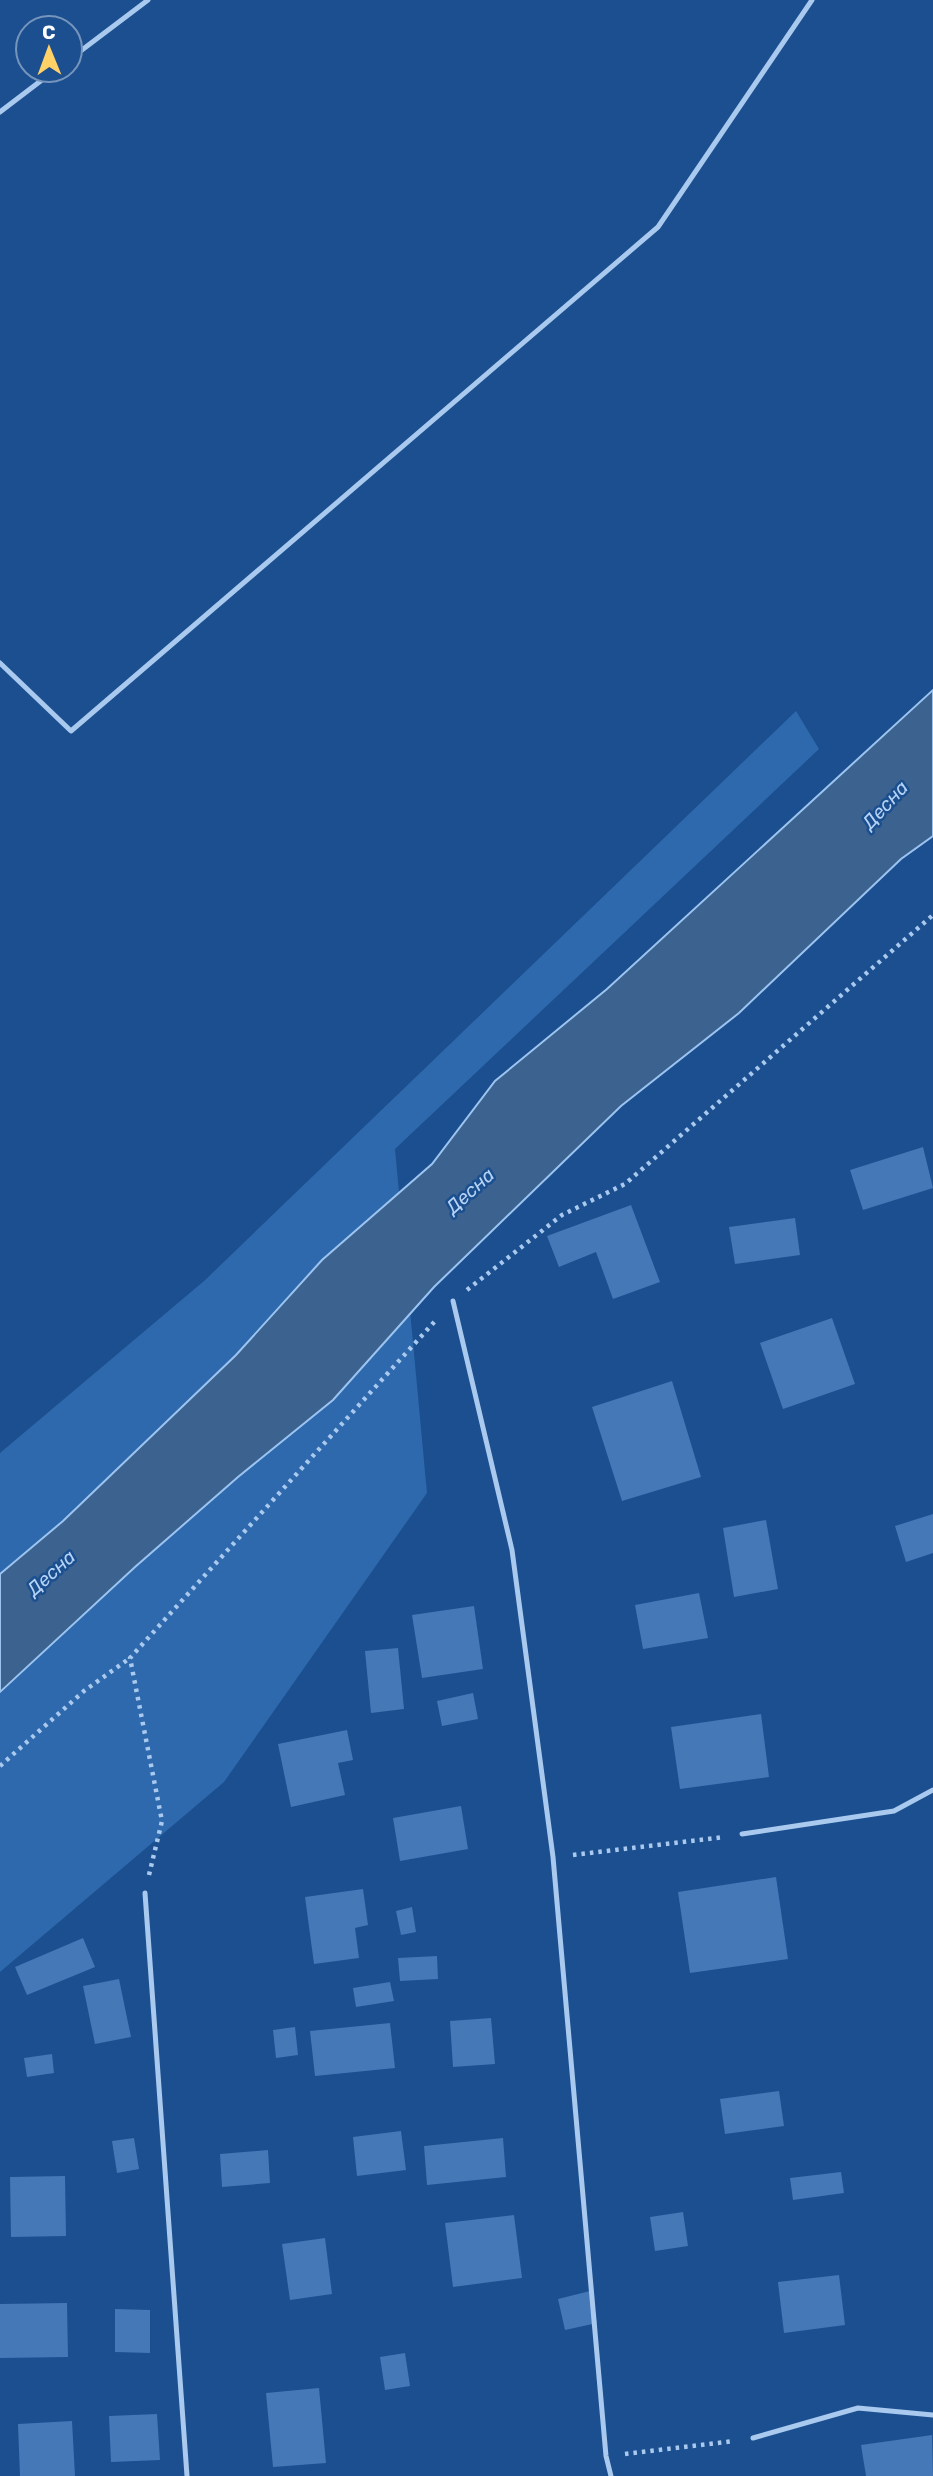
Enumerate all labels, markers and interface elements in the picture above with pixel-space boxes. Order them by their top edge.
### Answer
north arrow [14,14,84,84]
text: С [42,21,56,44]
water label: Десна [856,776,913,835]
water label: Десна [440,1163,499,1220]
water label: Десна [21,1545,80,1602]

